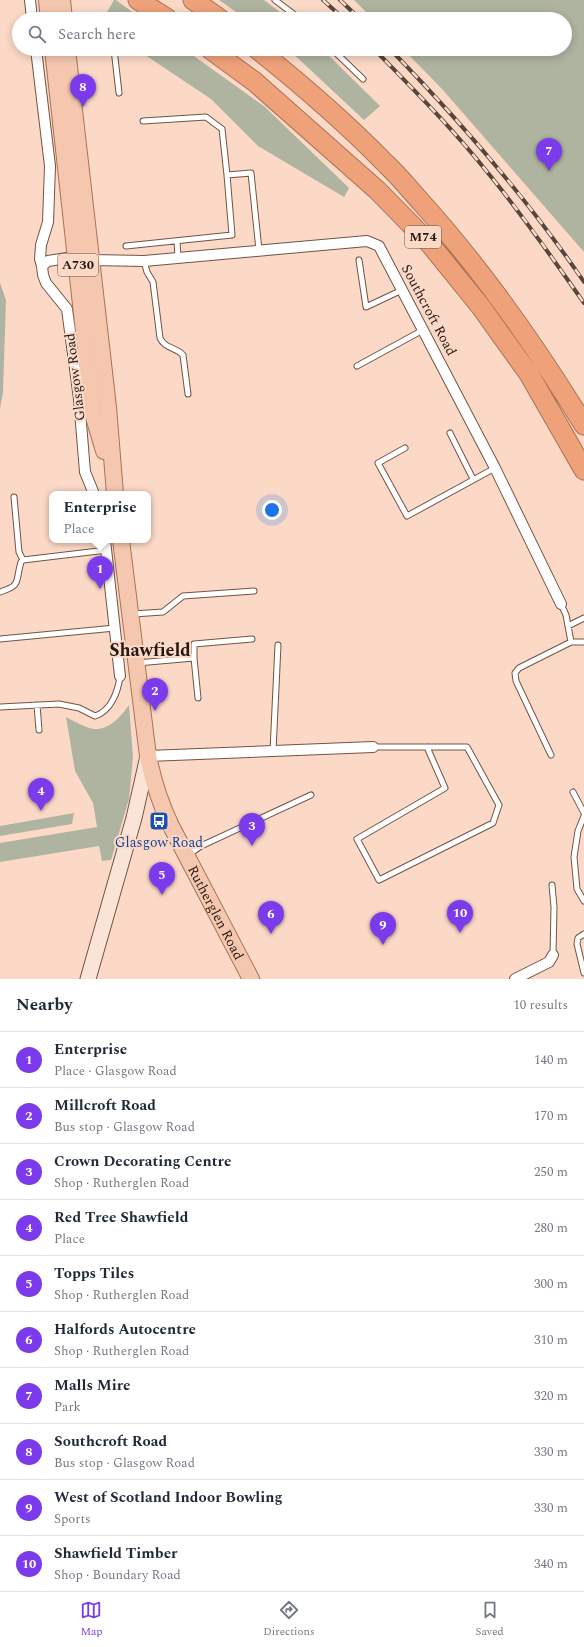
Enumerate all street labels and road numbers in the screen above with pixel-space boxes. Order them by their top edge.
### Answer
road number: M74 [405,226,441,248]
road number: A730 [58,254,98,276]
street label: Southcroft Road [396,261,462,360]
street label: Glasgow Road [59,332,91,422]
street label: Rutherglen Road [183,861,250,964]

